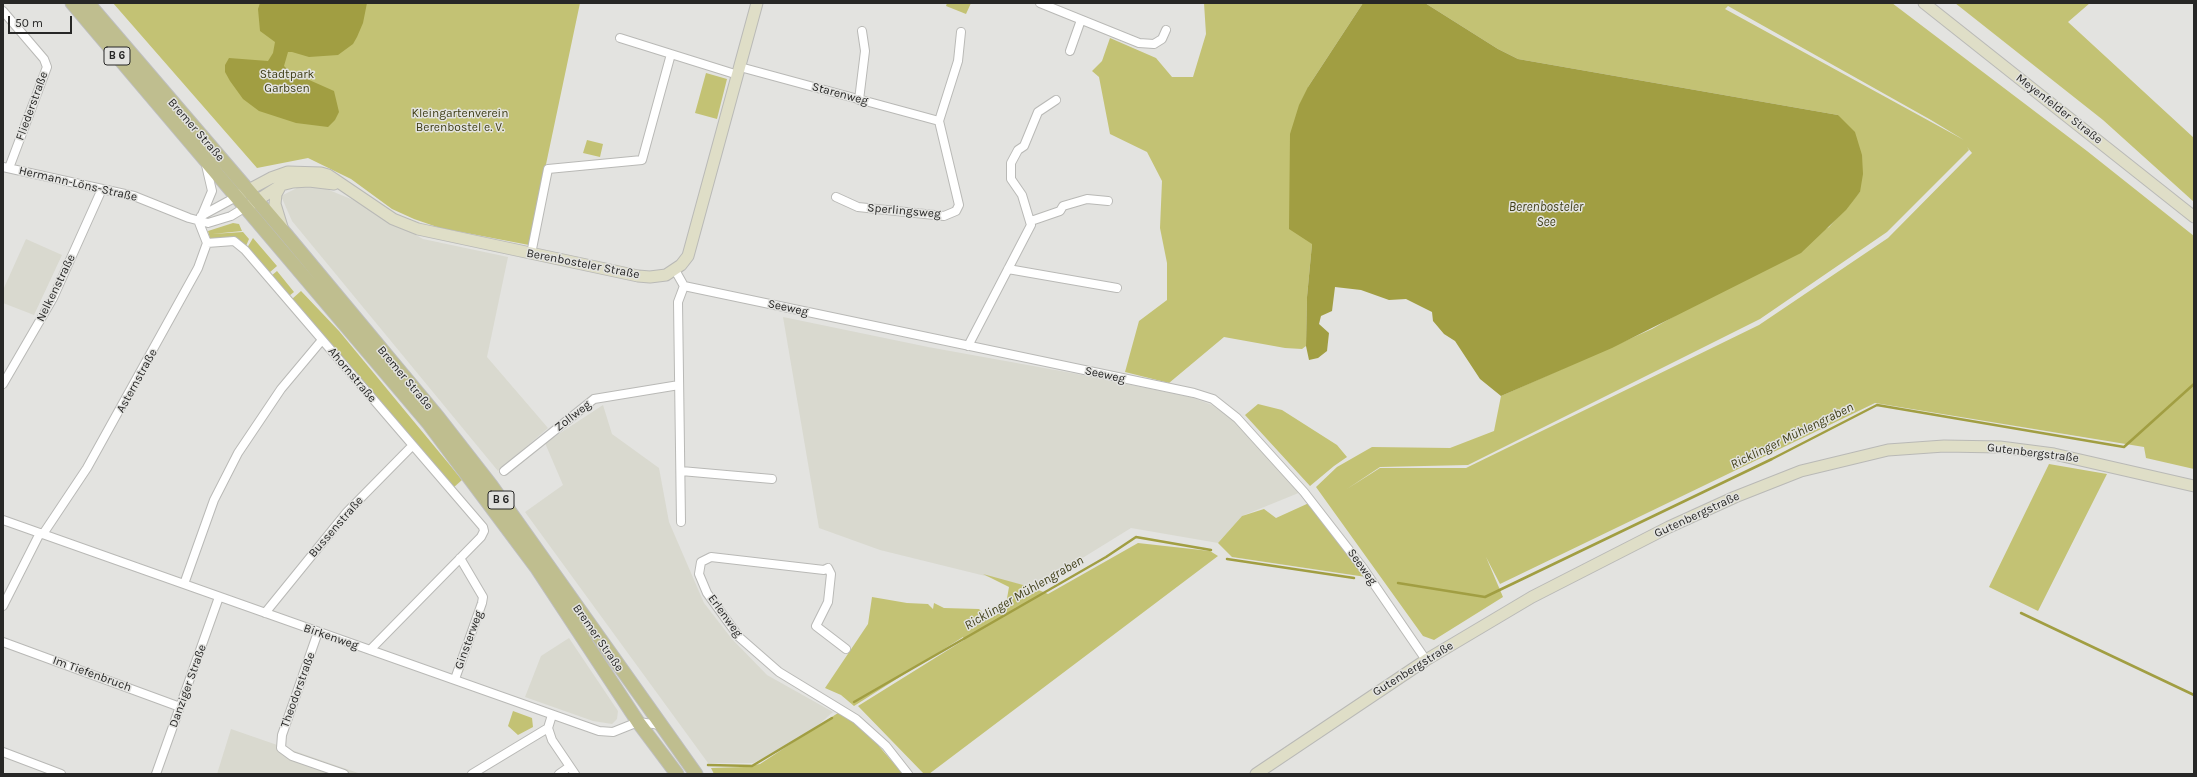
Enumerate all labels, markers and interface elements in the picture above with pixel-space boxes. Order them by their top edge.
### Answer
scale bar [10,8,74,34]
text: 50 m [15,16,43,30]
road number: B 6 [104,47,130,65]
park label: Stadtpark Garbsen [260,68,314,96]
street label: Fliederstraße [13,70,51,142]
street label: Meyenfelder Straße [2013,71,2105,147]
street label: Starenweg [810,80,870,108]
street label: Bremer Straße [165,96,227,164]
park label: Kleingartenverein Berenbostel e. V. [412,107,508,135]
street label: Hermann-Löns-Straße [17,163,139,205]
water label: Berenbosteler See [1509,199,1583,230]
street label: Sperlingsweg [867,201,941,221]
street label: Berenbosteler Straße [525,246,641,282]
street label: Nelkenstraße [33,252,79,324]
street label: Seeweg [766,297,810,319]
street label: Bremer Straße [374,343,436,413]
street label: Ahornstraße [325,344,379,406]
street label: Asternstraße [114,347,160,415]
street label: Seeweg [1083,364,1127,386]
street label: Zollweg [552,397,594,435]
water label: Ricklinger Mühlengraben [1728,399,1856,473]
street label: Gutenbergstraße [1986,440,2080,466]
street label: Gutenbergstraße [1652,489,1742,541]
road number: B 6 [488,491,514,509]
street label: Bussenstraße [306,494,366,560]
street label: Seeweg [1344,546,1380,588]
water label: Ricklinger Mühlengraben [962,553,1086,633]
street label: Erlenweg [705,592,745,640]
street label: Bremer Straße [570,602,626,674]
street label: Ginsterweg [452,609,486,671]
street label: Birkenweg [302,621,360,653]
street label: Gutenbergstraße [1370,638,1456,700]
street label: Danziger Straße [166,642,210,730]
street label: Theodorstraße [278,650,318,730]
street label: Im Tiefenbruch [51,653,133,695]

